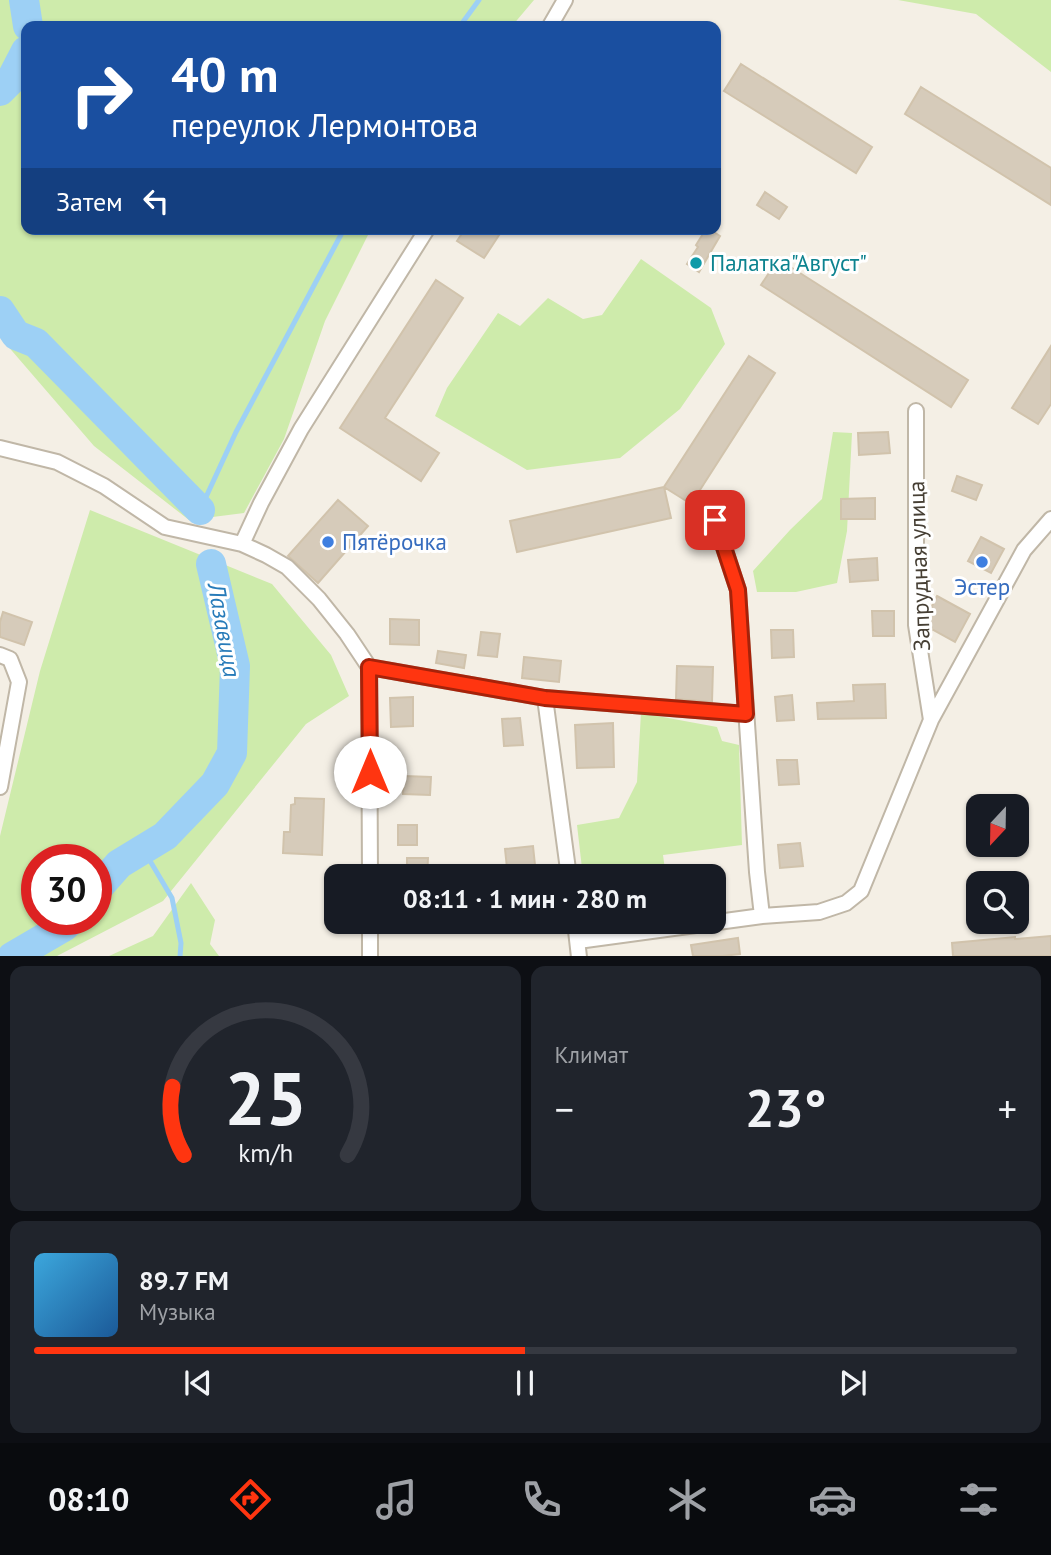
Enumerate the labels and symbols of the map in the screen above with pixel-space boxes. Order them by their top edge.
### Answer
place label: Палатка"Август" [710,248,867,277]
marker: Палатка"Август" [688,255,704,271]
street label: Запрудная улица [901,480,936,652]
pin [685,490,745,550]
place label: Пятёрочка [342,527,447,556]
marker: Пятёрочка [320,534,336,550]
marker: Эстер [974,554,990,570]
place label: Эстер [954,572,1010,601]
water label: Лазавица [201,578,248,680]
position arrow [333,735,407,809]
north arrow [966,794,1029,858]
speed limit sign: 30 [21,844,112,935]

